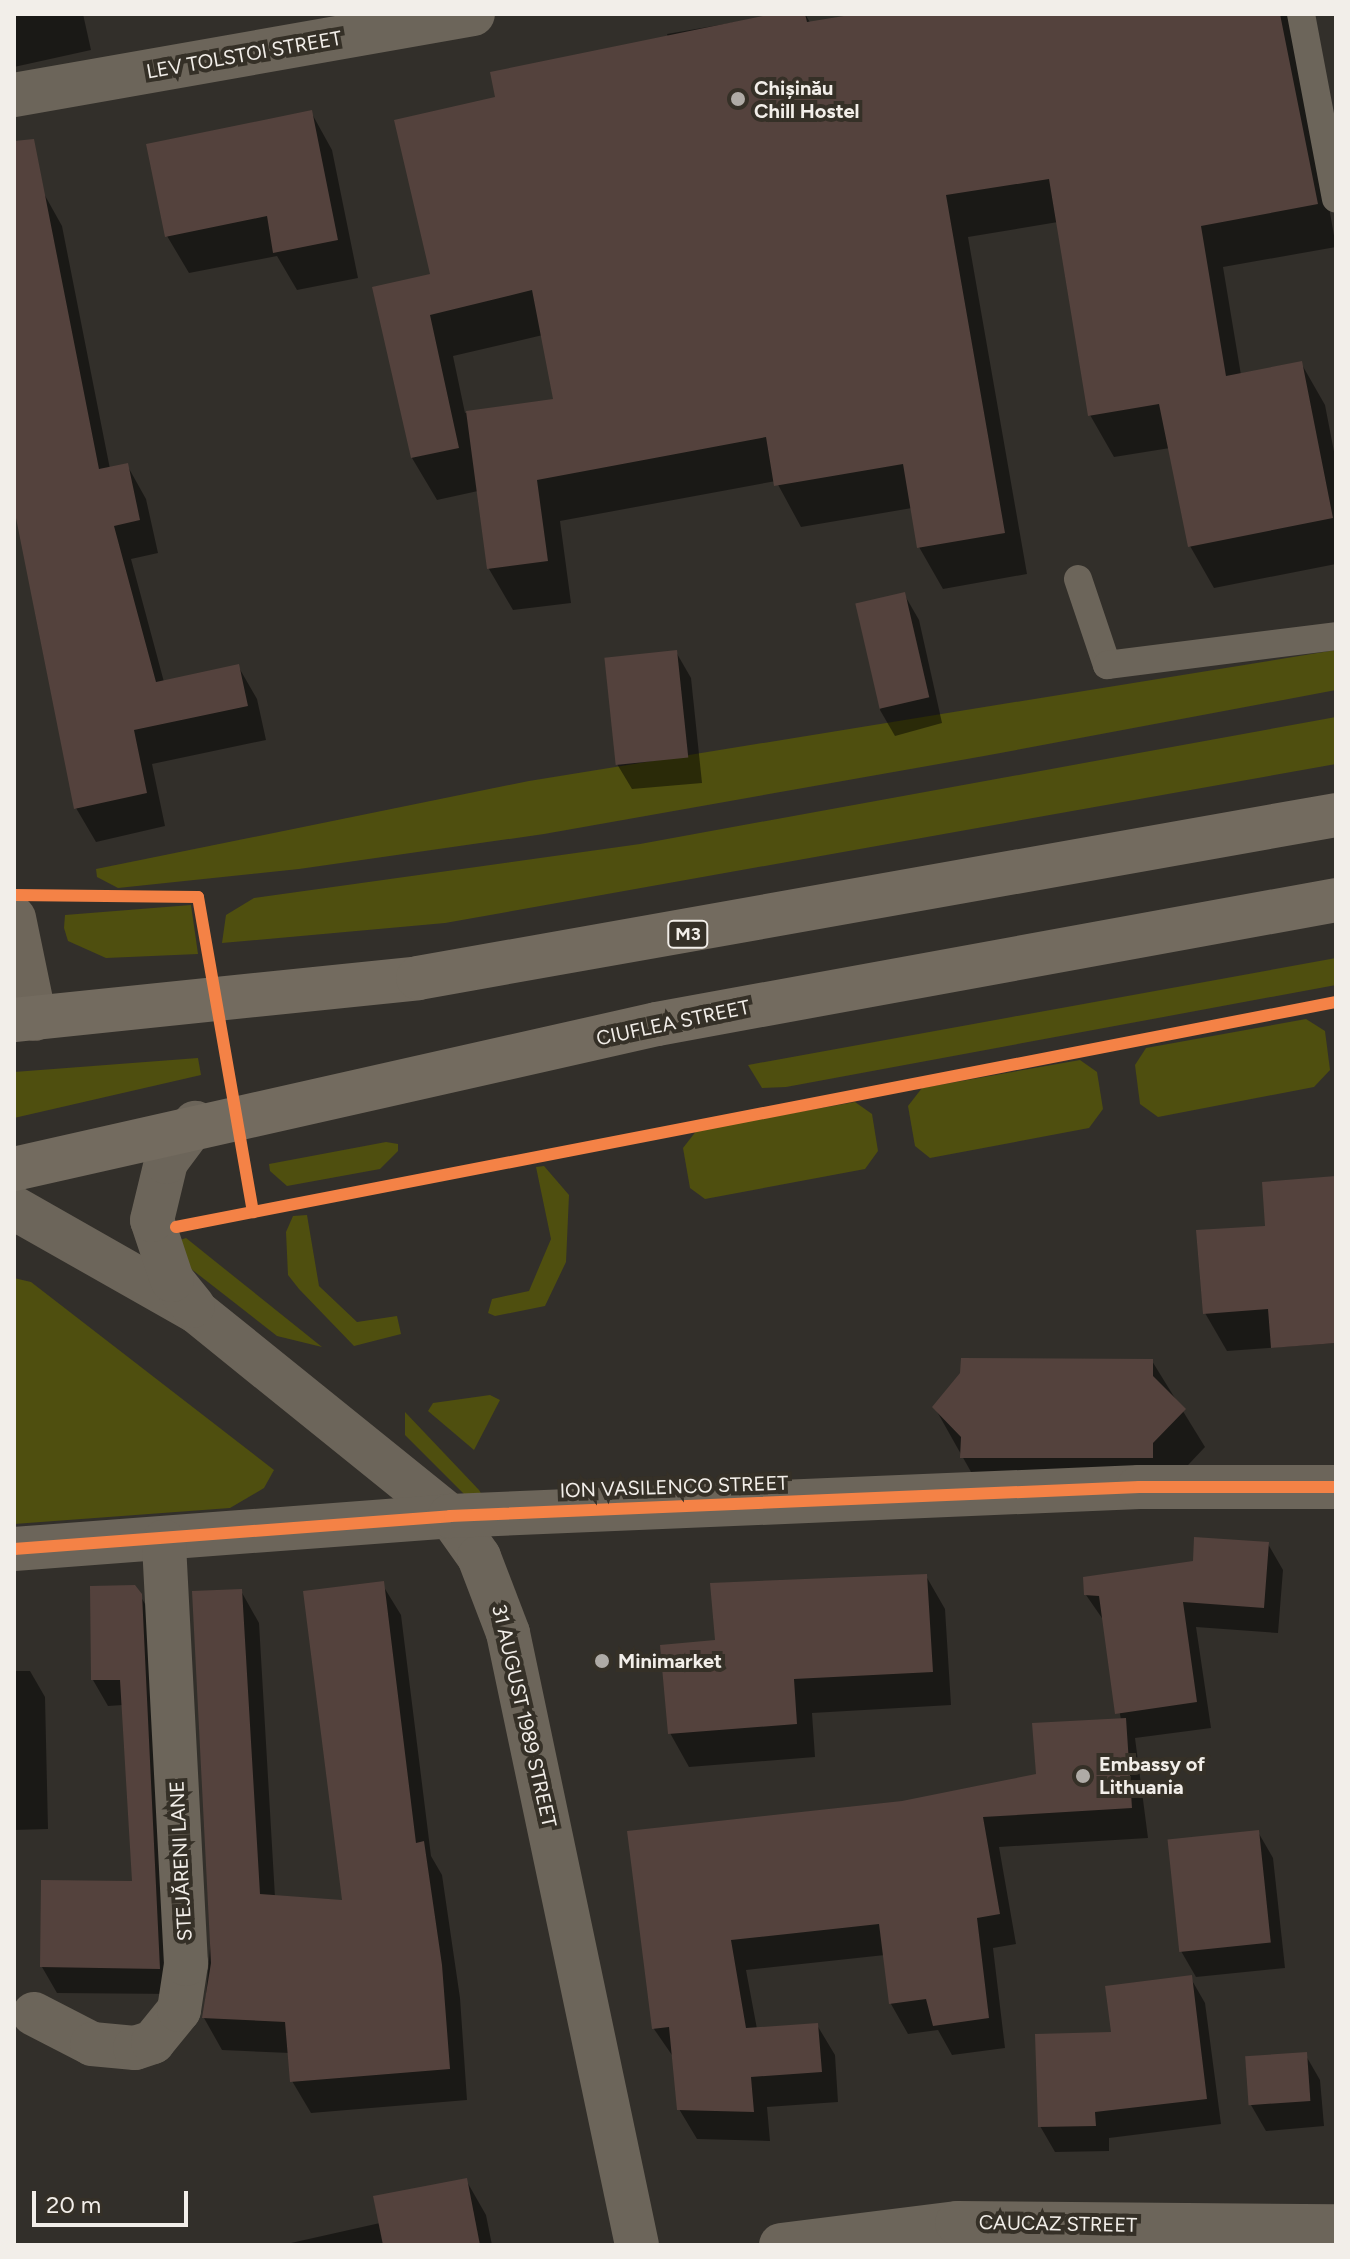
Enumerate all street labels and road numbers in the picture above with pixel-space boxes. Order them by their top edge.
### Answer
street label: LEV TOLSTOI STREET [145,26,343,84]
road number: M3 [666,920,710,948]
street label: CIUFLEA STREET [594,995,752,1051]
street label: ION VASILENCO STREET [559,1471,789,1503]
street label: 31 AUGUST 1989 STREET [487,1602,561,1830]
street label: STEJĂRENI LANE [165,1780,197,1942]
street label: CAUCAZ STREET [979,2211,1137,2237]

